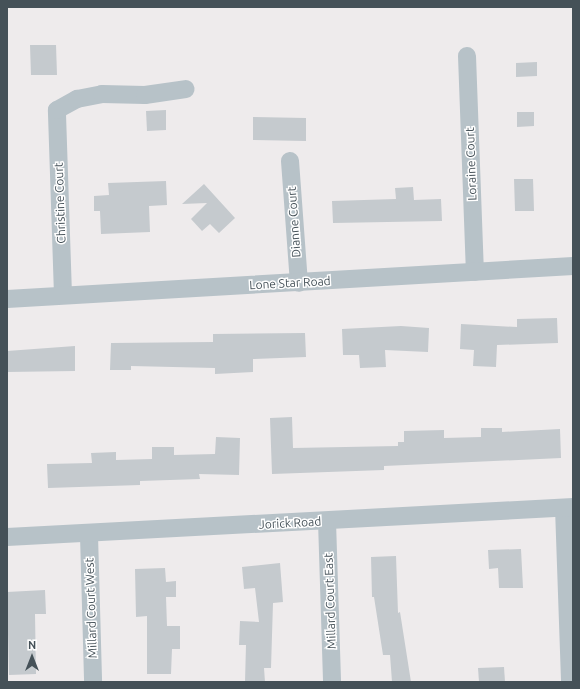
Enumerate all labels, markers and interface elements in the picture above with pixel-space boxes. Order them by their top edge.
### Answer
street label: Loraine Court [463,127,479,201]
street label: Christine Court [51,162,69,244]
street label: Dianne Court [284,186,304,258]
street label: Lone Star Road [249,274,331,292]
street label: Jorick Road [258,514,322,532]
street label: Millard Court East [321,553,339,649]
street label: Millard Court West [82,557,100,659]
north arrow [12,637,52,677]
text: N [28,639,36,651]

